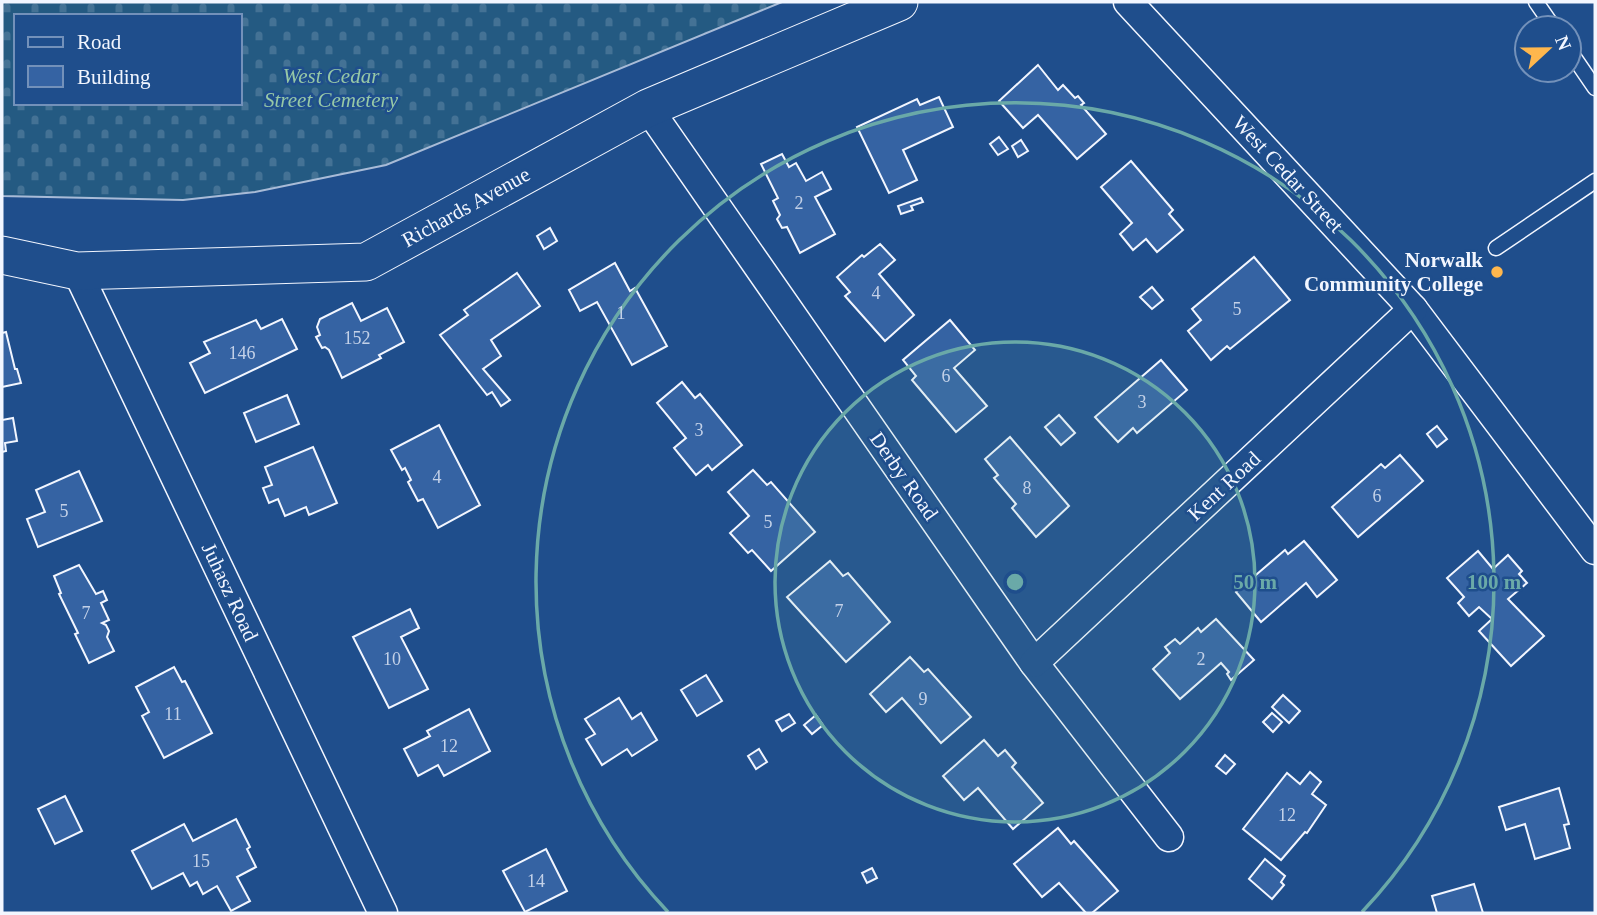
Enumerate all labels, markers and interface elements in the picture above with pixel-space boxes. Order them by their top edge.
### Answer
legend [14,14,242,105]
north arrow [1513,14,1583,84]
text: Road [77,30,122,54]
text: N [1551,33,1576,53]
park label: West Cedar Street Cemetery [264,64,399,112]
text: Building [77,65,151,89]
street label: West Cedar Street [1228,111,1348,238]
street label: Richards Avenue [398,162,534,252]
house number: 2 [795,193,804,213]
place label: Norwalk Community College [1304,248,1483,296]
marker: Norwalk Community College [1489,264,1505,280]
house number: 4 [872,283,881,303]
house number: 5 [1233,299,1242,319]
house number: 1 [617,303,626,323]
house number: 152 [344,328,371,348]
house number: 146 [229,343,256,363]
house number: 6 [942,366,951,386]
house number: 3 [1138,392,1147,412]
house number: 3 [695,420,704,440]
street label: Derby Road [865,427,943,525]
street label: Kent Road [1183,446,1266,526]
house number: 4 [433,467,442,487]
house number: 8 [1023,478,1032,498]
house number: 6 [1373,486,1382,506]
house number: 5 [60,501,69,521]
house number: 5 [764,512,773,532]
street label: Juhasz Road [197,539,263,645]
centre of rings [1003,570,1027,594]
text: 50 m [1233,570,1277,594]
text: 100 m [1467,570,1522,594]
house number: 7 [835,601,844,621]
house number: 7 [82,603,91,623]
house number: 10 [383,649,401,669]
house number: 2 [1197,649,1206,669]
house number: 9 [919,689,928,709]
house number: 11 [164,704,182,724]
house number: 12 [440,736,458,756]
house number: 12 [1278,805,1296,825]
house number: 15 [192,851,210,871]
house number: 14 [527,871,545,891]

